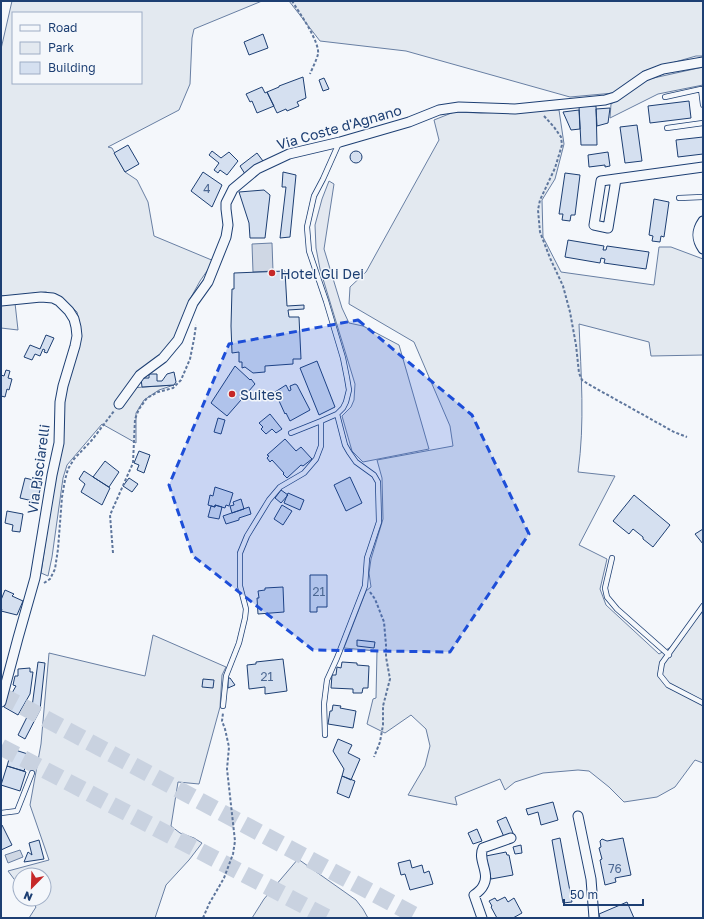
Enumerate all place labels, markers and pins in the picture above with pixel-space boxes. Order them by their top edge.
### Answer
place label: Hotel Gli Dei [280,265,364,282]
marker: Hotel Gli Dei [267,268,277,278]
place label: Suites [240,386,282,403]
marker: Suites [227,389,237,399]

